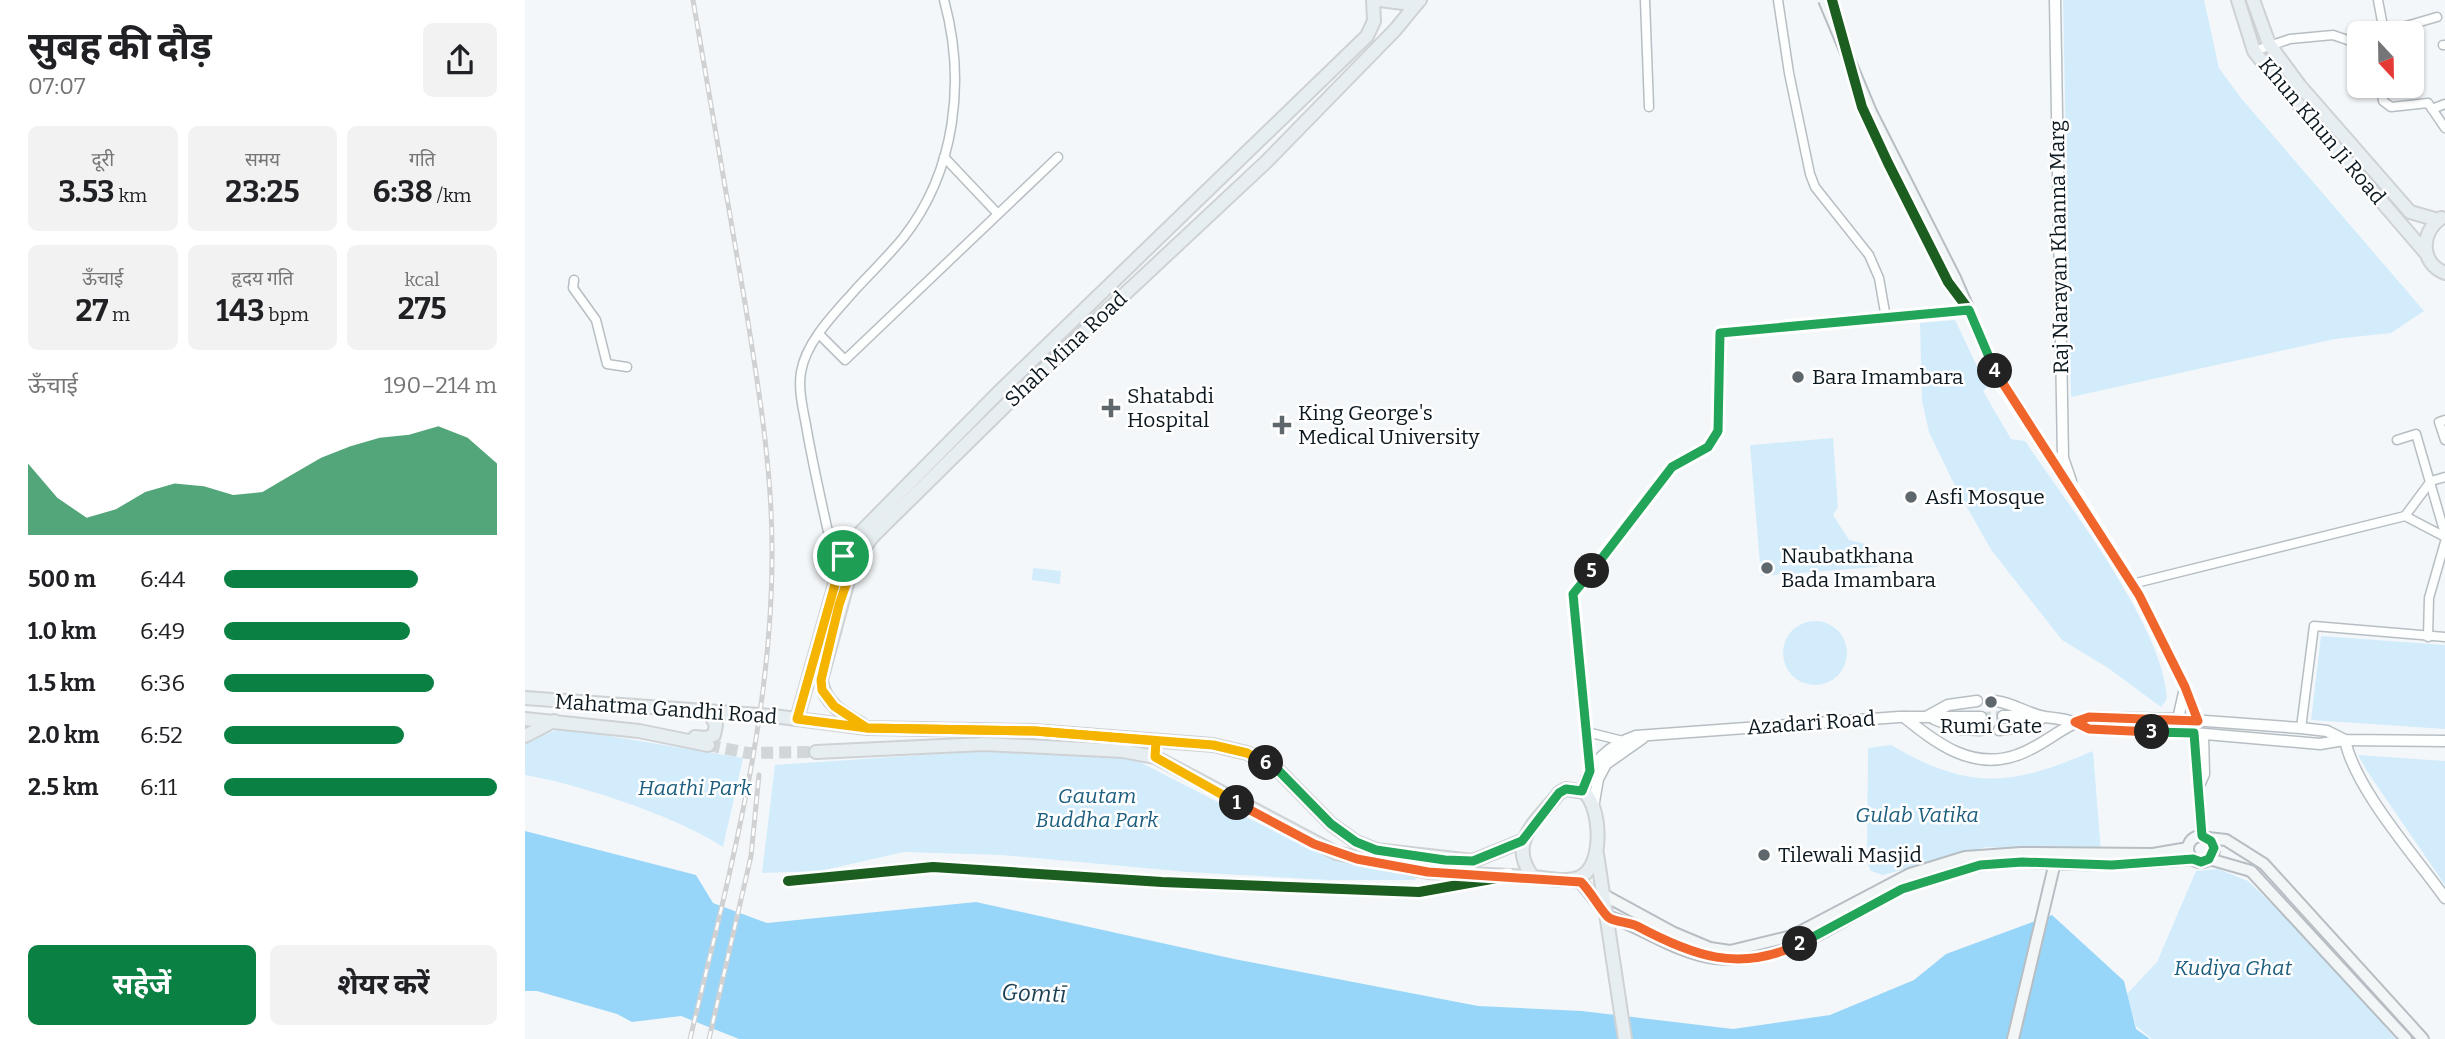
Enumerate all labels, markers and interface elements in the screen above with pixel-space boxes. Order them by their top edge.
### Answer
north arrow [2347,21,2424,98]
map controls [2347,21,2424,98]
text: सुबह की दौड़ [28,23,212,69]
button: share [423,23,497,97]
street label: Khun Khun Ji Road [2253,52,2391,210]
text: 07:07 [28,72,85,100]
street label: Raj Narayan Khanna Marg [2044,120,2074,374]
text: दूरी [91,148,114,171]
text: समय [245,148,280,171]
text: गति [409,148,435,171]
text: 3.53 [59,174,115,210]
text: 23:25 [225,174,300,210]
text: 6:38 [373,174,433,210]
text: km [115,184,147,207]
text: /km [433,184,472,207]
text: ऊँचाई [82,267,123,290]
text: हृदय गति [232,267,293,290]
text: kcal [404,268,440,291]
street label: Shah Mina Road [999,286,1133,412]
text: 275 [398,291,447,327]
text: 27 [75,293,108,329]
text: 143 [216,293,265,329]
text: m [108,303,130,326]
text: bpm [265,303,309,326]
pin: 4 [1977,354,2013,388]
text: 4 [1989,359,2000,382]
place label: Bara Imambara [1812,364,1964,390]
marker: Bara Imambara [1790,369,1806,385]
text: ऊँचाई [28,371,78,399]
text: 190–214 m [384,371,497,399]
place label: Shatabdi Hospital [1127,383,1214,433]
marker: Shatabdi Hospital [1101,398,1121,418]
place label: King George's Medical University [1298,400,1480,450]
marker: King George's Medical University [1272,415,1292,435]
place label: Asfi Mosque [1925,484,2045,510]
marker: Asfi Mosque [1903,489,1919,505]
pin [813,526,873,586]
icon: arrive [824,537,862,575]
place label: Naubatkhana Bada Imambara [1781,543,1937,593]
pin: 5 [1575,554,1609,588]
text: 5 [1586,559,1597,582]
marker: Naubatkhana Bada Imambara [1759,560,1775,576]
text: 500 m [28,565,96,593]
text: 6:44 [140,565,185,593]
text: 1.0 km [28,617,97,645]
text: 6:49 [140,617,185,645]
text: 1.5 km [28,669,95,697]
text: 6:36 [140,669,185,697]
street label: Mahatma Gandhi Road [554,688,778,730]
marker: Rumi Gate [1983,694,1999,710]
street label: Azadari Road [1746,706,1876,740]
place label: Rumi Gate [1940,713,2042,739]
pin: 3 [2135,714,2169,750]
text: 3 [2146,720,2157,743]
text: 2.0 km [28,721,99,749]
text: 6:52 [140,721,183,749]
pin: 6 [1249,746,1283,780]
text: 6 [1260,751,1271,774]
text: 2.5 km [28,773,98,801]
text: 6:11 [140,773,177,801]
park label: Haathi Park [638,775,753,801]
park label: Gautam Buddha Park [1036,783,1159,833]
pin: 1 [1219,786,1255,820]
text: 1 [1232,791,1241,814]
park label: Gulab Vatika [1855,802,1979,828]
place label: Tilewali Masjid [1778,842,1922,868]
marker: Tilewali Masjid [1756,847,1772,863]
pin: 2 [1783,926,1817,962]
text: 2 [1794,932,1805,955]
button: सहेजें [28,945,256,1025]
button: शेयर करें [270,945,497,1025]
park label: Kudiya Ghat [2174,955,2293,981]
water label: Gomtī [1001,978,1068,1008]

